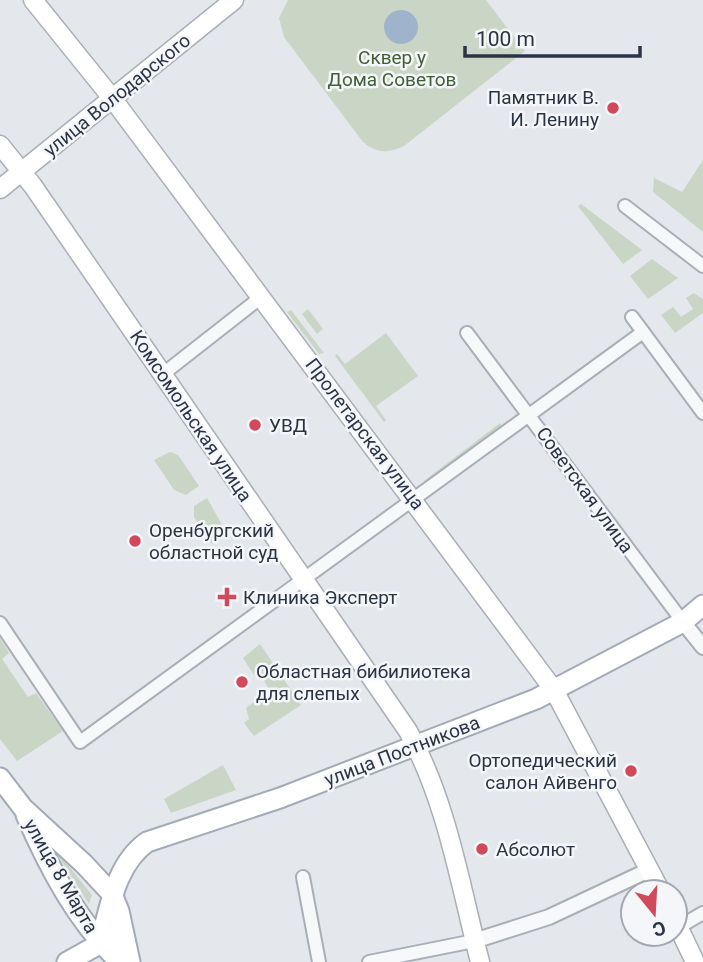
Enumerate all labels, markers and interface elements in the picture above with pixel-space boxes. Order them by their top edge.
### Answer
scale bar [465,14,640,58]
text: 100 m [476,27,535,51]
street label: улица Володарского [39,29,195,161]
park label: Сквер у Дома Советов [328,46,456,91]
place label: Памятник В. И. Ленину [488,86,599,131]
marker: Памятник В. И. Ленину [605,100,621,116]
street label: Комсомольская улица [125,326,257,506]
street label: Пролетарская улица [301,354,429,514]
place label: УВД [269,414,307,437]
marker: УВД [247,417,263,433]
street label: Советская улица [532,422,638,558]
place label: Оренбургский областной суд [149,519,278,564]
marker: Оренбургский областной суд [127,533,143,549]
place label: Клиника Эксперт [243,586,397,609]
marker: Клиника Эксперт [217,587,237,607]
place label: Областная бибилиотека для слепых [256,660,471,705]
marker: Областная бибилиотека для слепых [234,674,250,690]
street label: улица Постникова [321,711,483,791]
place label: Ортопедический салон Айвенго [468,749,617,794]
marker: Ортопедический салон Айвенго [623,763,639,779]
street label: улица 8 Марта [19,815,103,937]
place label: Абсолют [496,838,575,861]
marker: Абсолют [474,841,490,857]
north arrow [619,878,689,948]
text: С [650,916,669,942]

